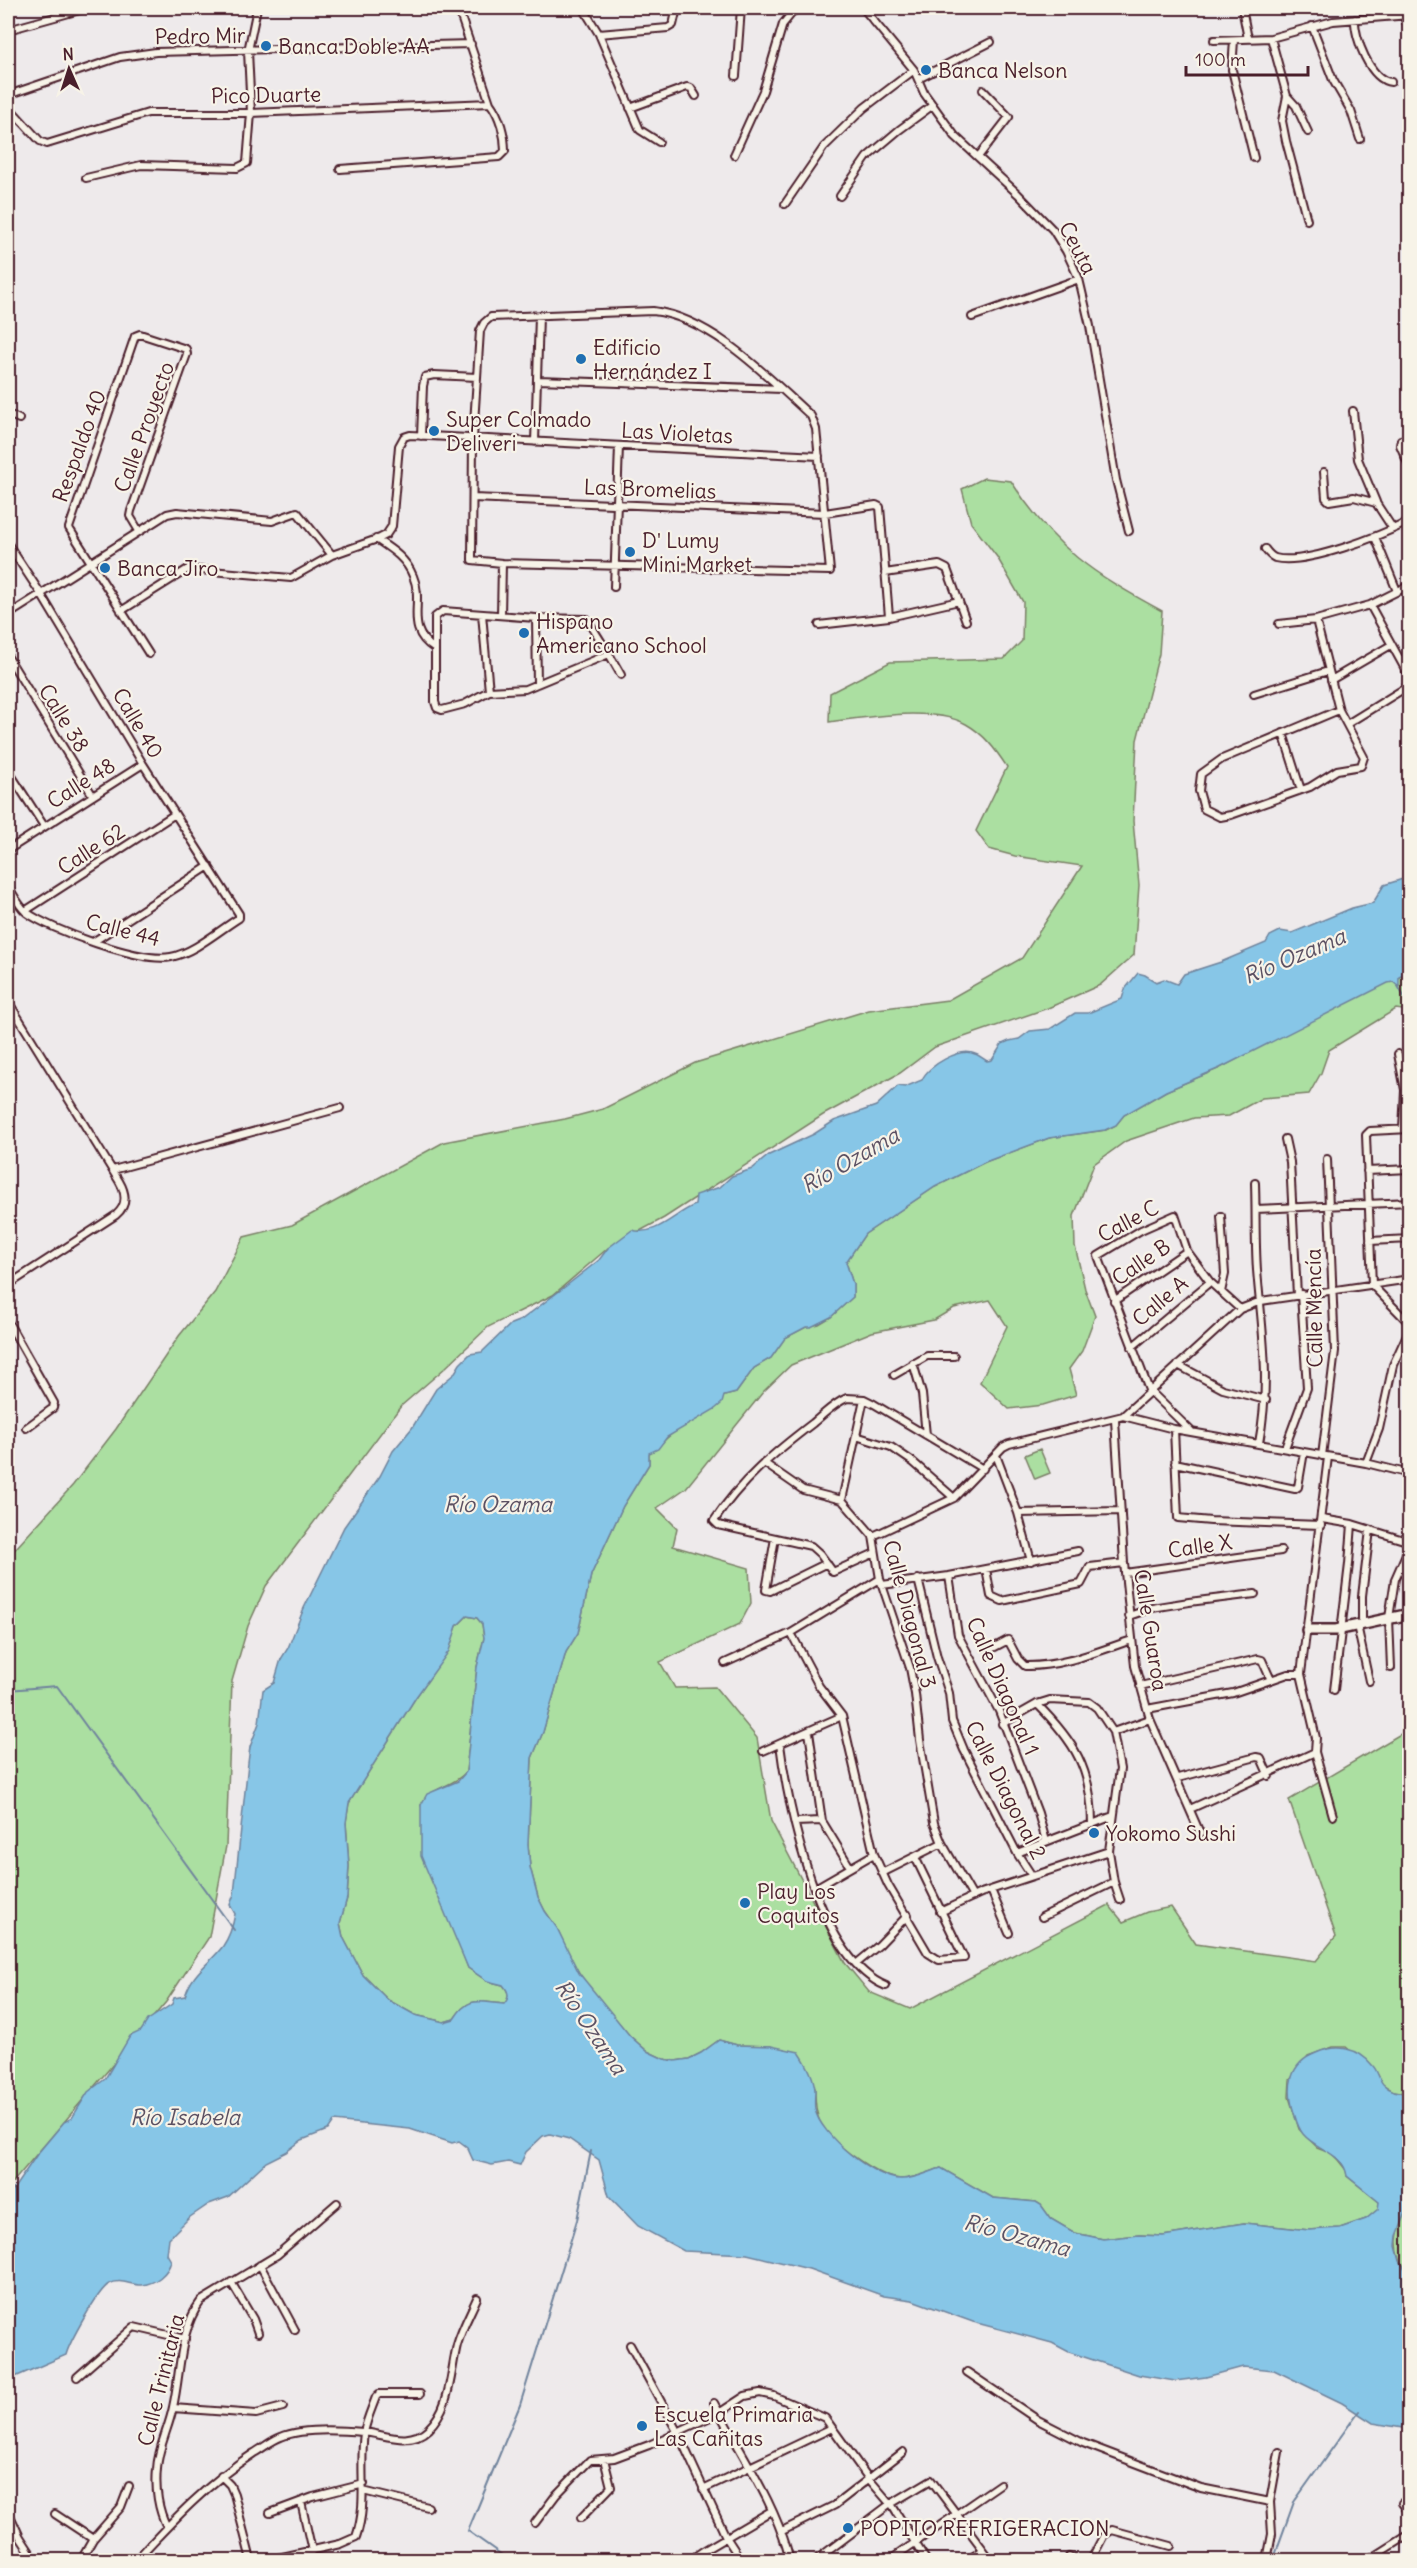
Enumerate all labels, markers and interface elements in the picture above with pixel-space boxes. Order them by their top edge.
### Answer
street label: Pedro Mir [154,22,246,50]
place label: Banca Doble AA [278,33,430,60]
north arrow [39,39,99,99]
marker: Banca Doble AA [259,39,273,53]
scale bar [1186,39,1308,77]
text: N [62,44,74,64]
text: 100 m [1195,48,1246,71]
place label: Banca Nelson [938,57,1067,84]
marker: Banca Nelson [919,63,933,77]
street label: Pico Duarte [211,81,321,109]
street label: Ceuta [1053,217,1103,279]
place label: Edificio Hernández I [593,334,712,385]
marker: Edificio Hernández I [574,352,588,366]
street label: Calle Proyecto [108,358,180,496]
street label: Respaldo 40 [46,386,112,506]
place label: Super Colmado Deliveri [446,406,591,457]
street label: Las Violetas [620,417,734,449]
marker: Super Colmado Deliveri [427,424,441,438]
street label: Las Bromelias [583,473,717,505]
place label: D' Lumy Mini Market [642,527,752,578]
marker: D' Lumy Mini Market [623,545,637,559]
place label: Banca Jiro [117,555,218,582]
marker: Banca Jiro [98,561,112,575]
place label: Hispano Americano School [536,608,707,659]
marker: Hispano Americano School [517,626,531,640]
street label: Calle 38 [33,679,95,757]
street label: Calle 40 [107,683,169,763]
street label: Calle 48 [42,752,120,814]
street label: Calle 62 [52,817,130,881]
street label: Calle 44 [83,908,163,952]
water label: Río Ozama [1239,921,1351,990]
water label: Río Ozama [796,1120,905,1199]
street label: Calle C [1093,1194,1163,1248]
street label: Calle B [1106,1233,1176,1291]
street label: Calle Mencía [1299,1248,1329,1368]
street label: Calle A [1126,1270,1194,1332]
water label: Río Ozama [444,1490,554,1518]
street label: Calle X [1166,1528,1234,1564]
street label: Calle Diagonal 3 [877,1537,943,1691]
street label: Calle Guaroa [1128,1567,1174,1693]
street label: Calle Diagonal 1 [960,1613,1046,1759]
street label: Calle Diagonal 2 [960,1716,1052,1864]
place label: Yokomo Sushi [1106,1820,1236,1847]
marker: Yokomo Sushi [1087,1826,1101,1840]
place label: Play Los Coquitos [757,1878,839,1929]
marker: Play Los Coquitos [738,1896,752,1910]
water label: Río Ozama [549,1974,634,2081]
water label: Río Isabela [130,2103,242,2131]
water label: Río Ozama [961,2207,1074,2263]
street label: Calle Trinitaria [132,2311,190,2449]
place label: Escuela Primaria Las Cañitas [654,2401,813,2452]
marker: Escuela Primaria Las Cañitas [635,2419,649,2433]
place label: POPITO REFRIGERACION [860,2515,1110,2542]
marker: POPITO REFRIGERACION [841,2521,855,2535]

